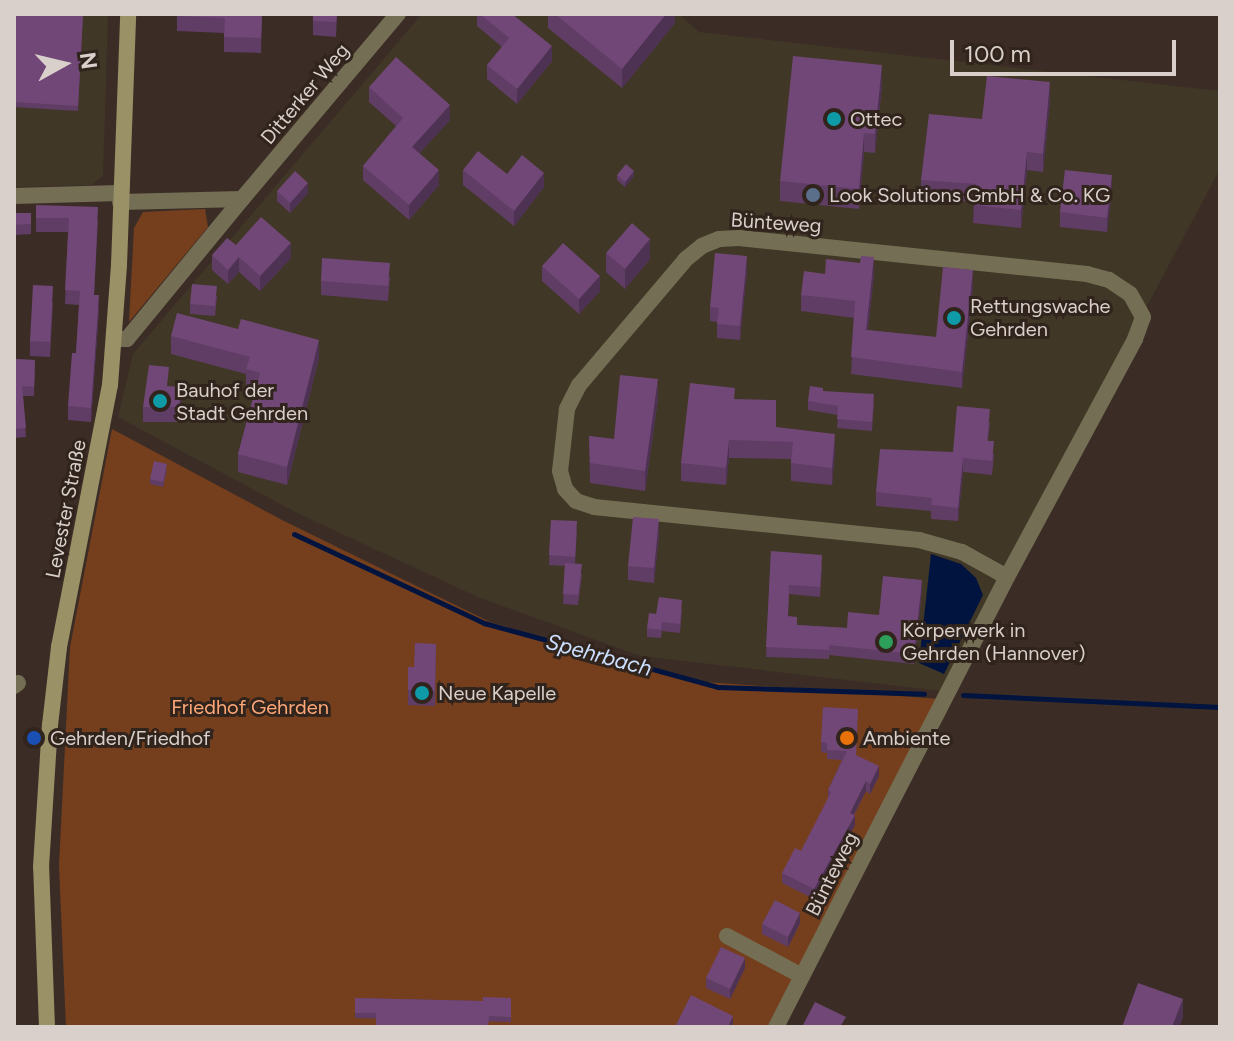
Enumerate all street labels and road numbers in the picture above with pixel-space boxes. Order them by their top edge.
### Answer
street label: Ditterker Weg [256,39,354,149]
street label: Bünteweg [730,208,822,238]
street label: Levester Straße [41,438,91,580]
street label: Bünteweg [801,828,863,920]

